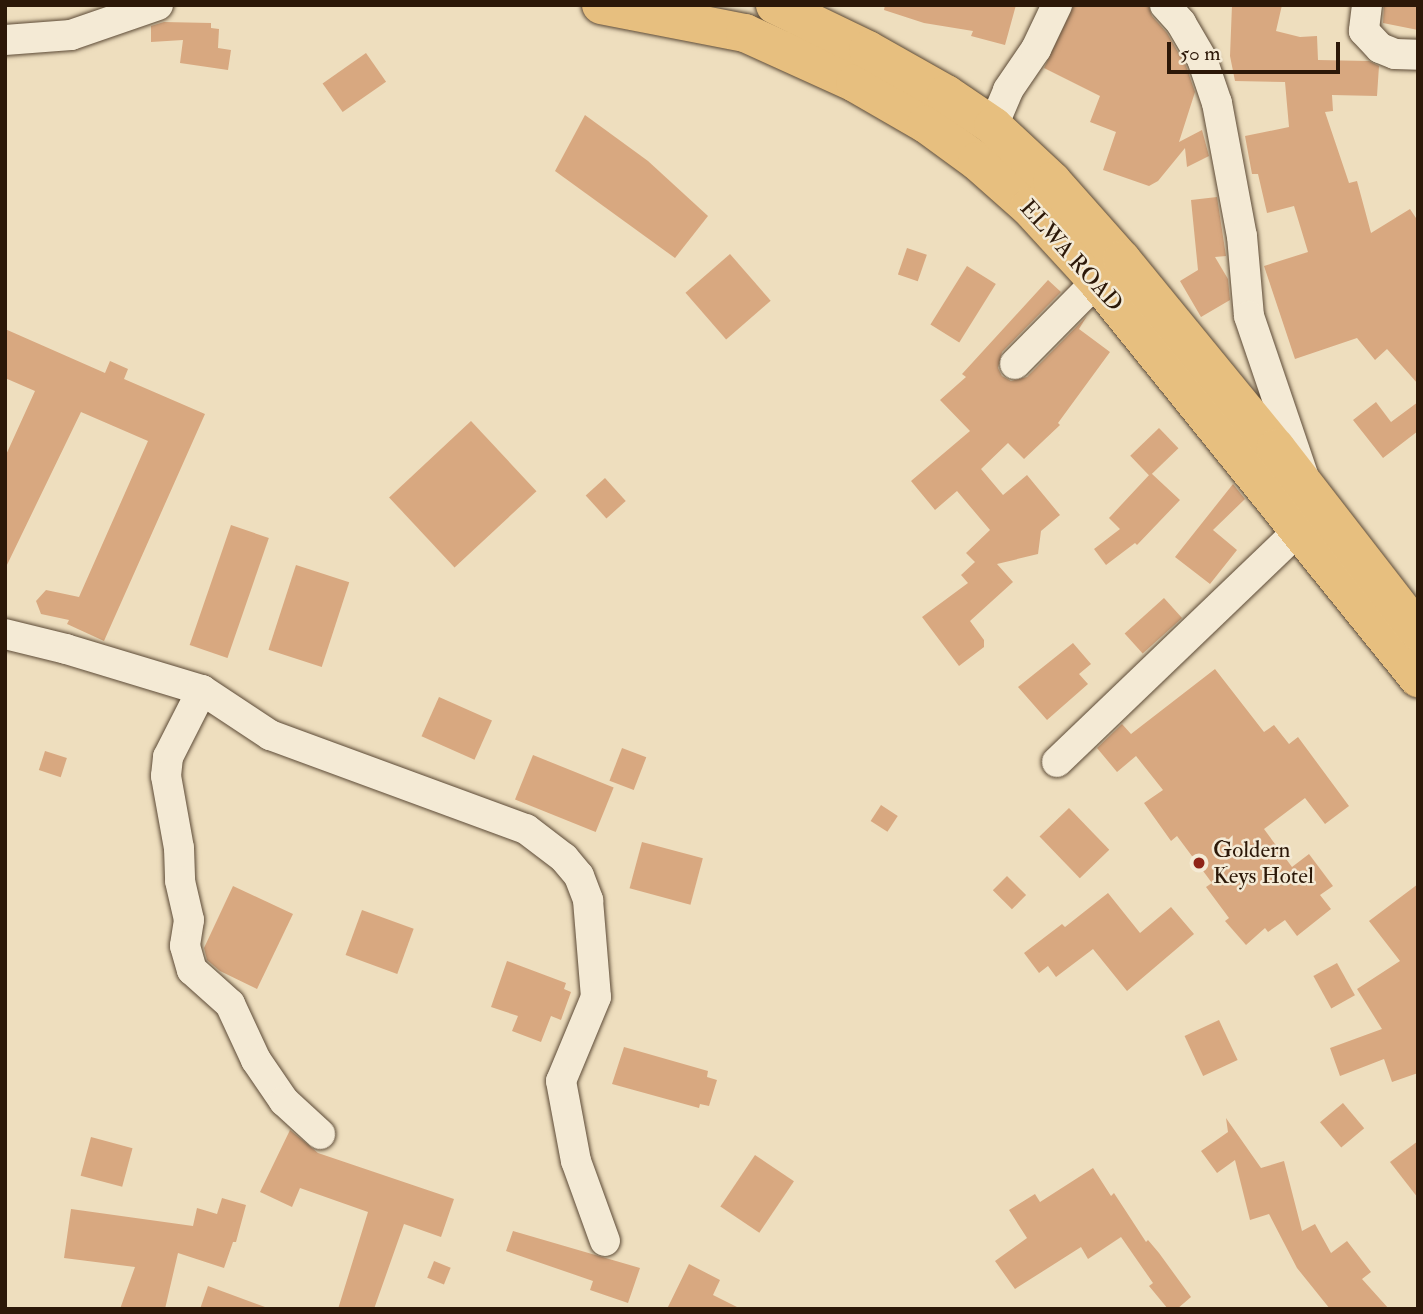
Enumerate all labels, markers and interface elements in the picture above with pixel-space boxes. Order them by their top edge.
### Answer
scale bar [1171,28,1344,72]
text: 50 m [1180,40,1221,67]
street label: ELWA ROAD [1014,195,1128,317]
place label: Goldern Keys Hotel [1213,836,1314,890]
marker: Goldern Keys Hotel [1191,855,1207,871]

